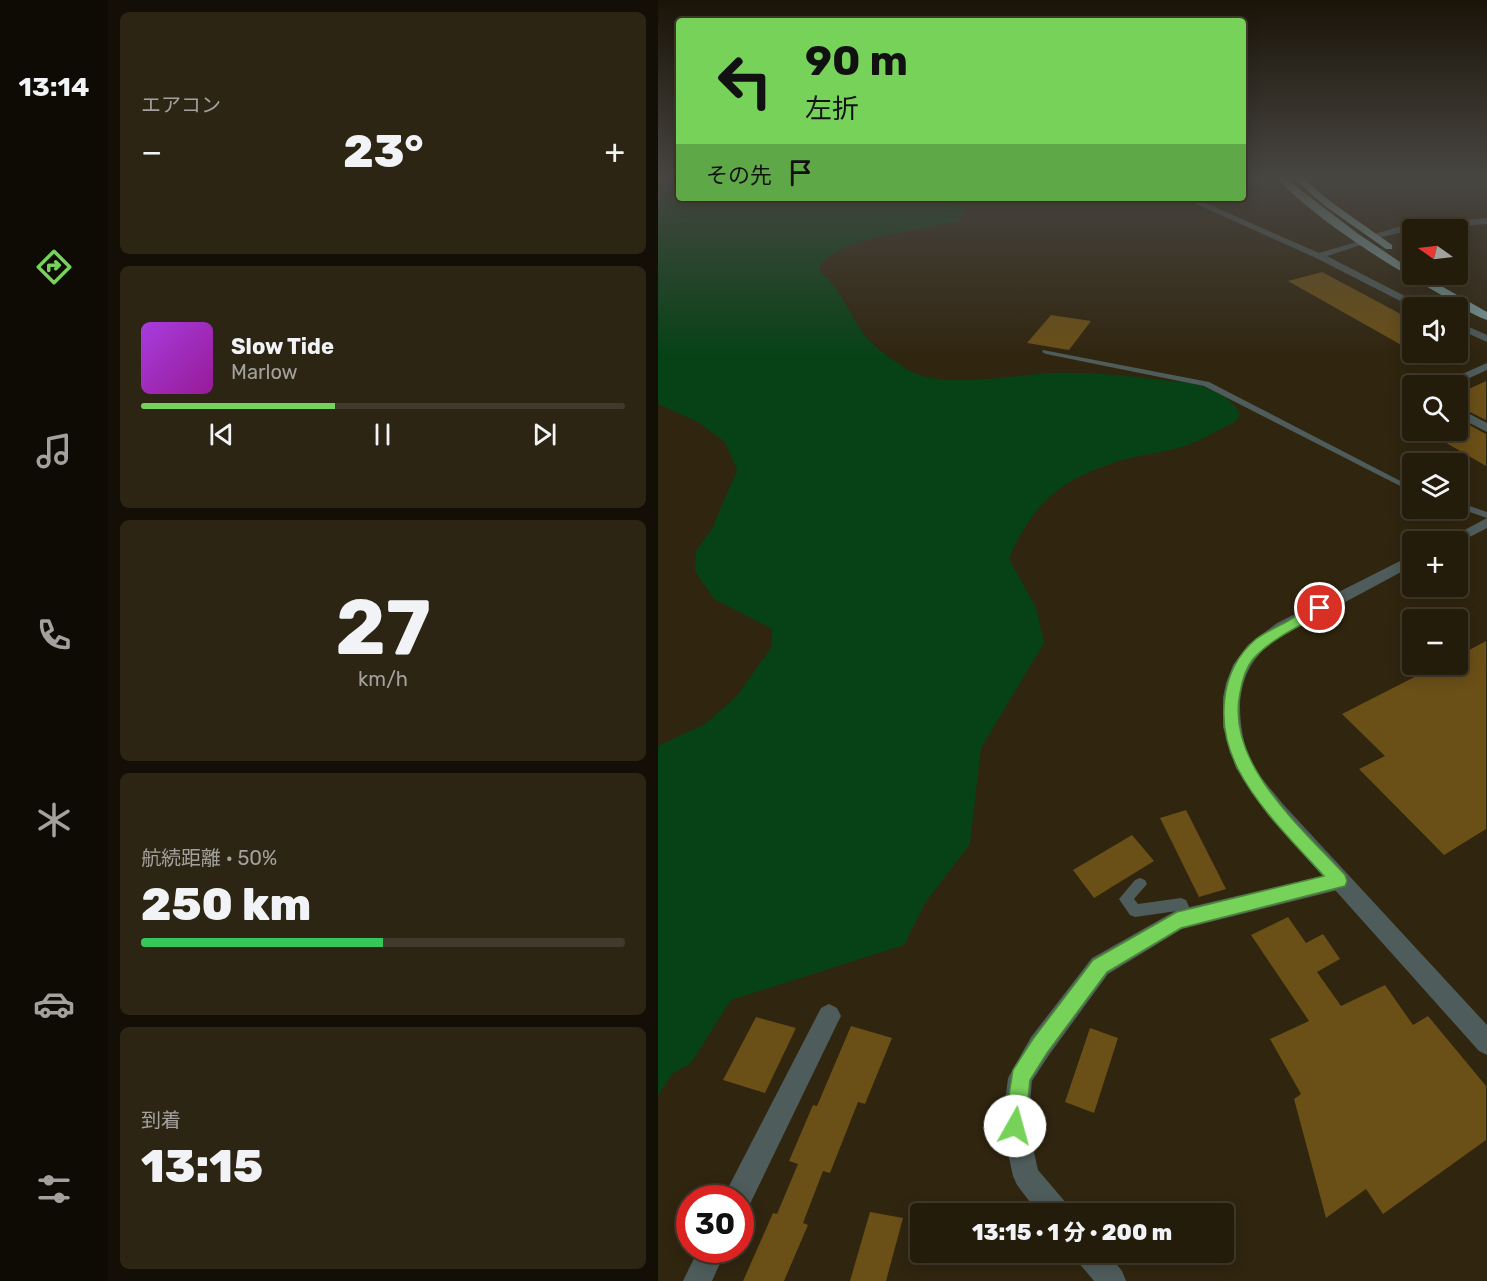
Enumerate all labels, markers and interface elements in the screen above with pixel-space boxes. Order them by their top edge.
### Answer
text: 90 m [805,36,908,86]
icon: left [706,42,784,120]
text: 13:14 [19,71,89,103]
text: エアコン [141,93,221,117]
text: 左折 [805,93,859,125]
text: 23° [343,125,424,178]
text: − [141,132,162,171]
text: + [604,132,625,171]
icon: arrive [784,156,817,189]
text: その先 [706,162,772,189]
north arrow [1402,219,1468,285]
map controls [1402,219,1468,675]
icon: directions [33,246,75,288]
button: sound [1402,297,1468,363]
text: Slow Tide [231,333,334,360]
text: Marlow [231,360,298,384]
button: search [1402,375,1468,441]
icon: previous [205,418,238,451]
icon: pause [366,418,399,451]
icon: next [528,418,561,451]
icon: music [33,430,75,472]
button: layers [1402,453,1468,519]
button: + [1402,531,1468,597]
text: 27 [335,581,431,674]
pin [1294,582,1345,633]
icon: arrive [1303,591,1336,624]
button: − [1402,609,1468,675]
icon: phone [33,614,75,656]
text: km/h [358,667,408,691]
icon: climate [33,799,75,841]
text: 航続距離 · 50% [141,846,277,870]
text: 250 km [141,878,311,931]
icon: car [33,983,75,1025]
position arrow [983,1094,1047,1158]
text: 到着 [141,1108,181,1132]
text: 13:15 [141,1140,263,1193]
icon: filters [33,1168,75,1210]
speed limit sign: 30 [676,1185,754,1263]
text: 13:15 · 1 分 · 200 m [972,1219,1172,1246]

